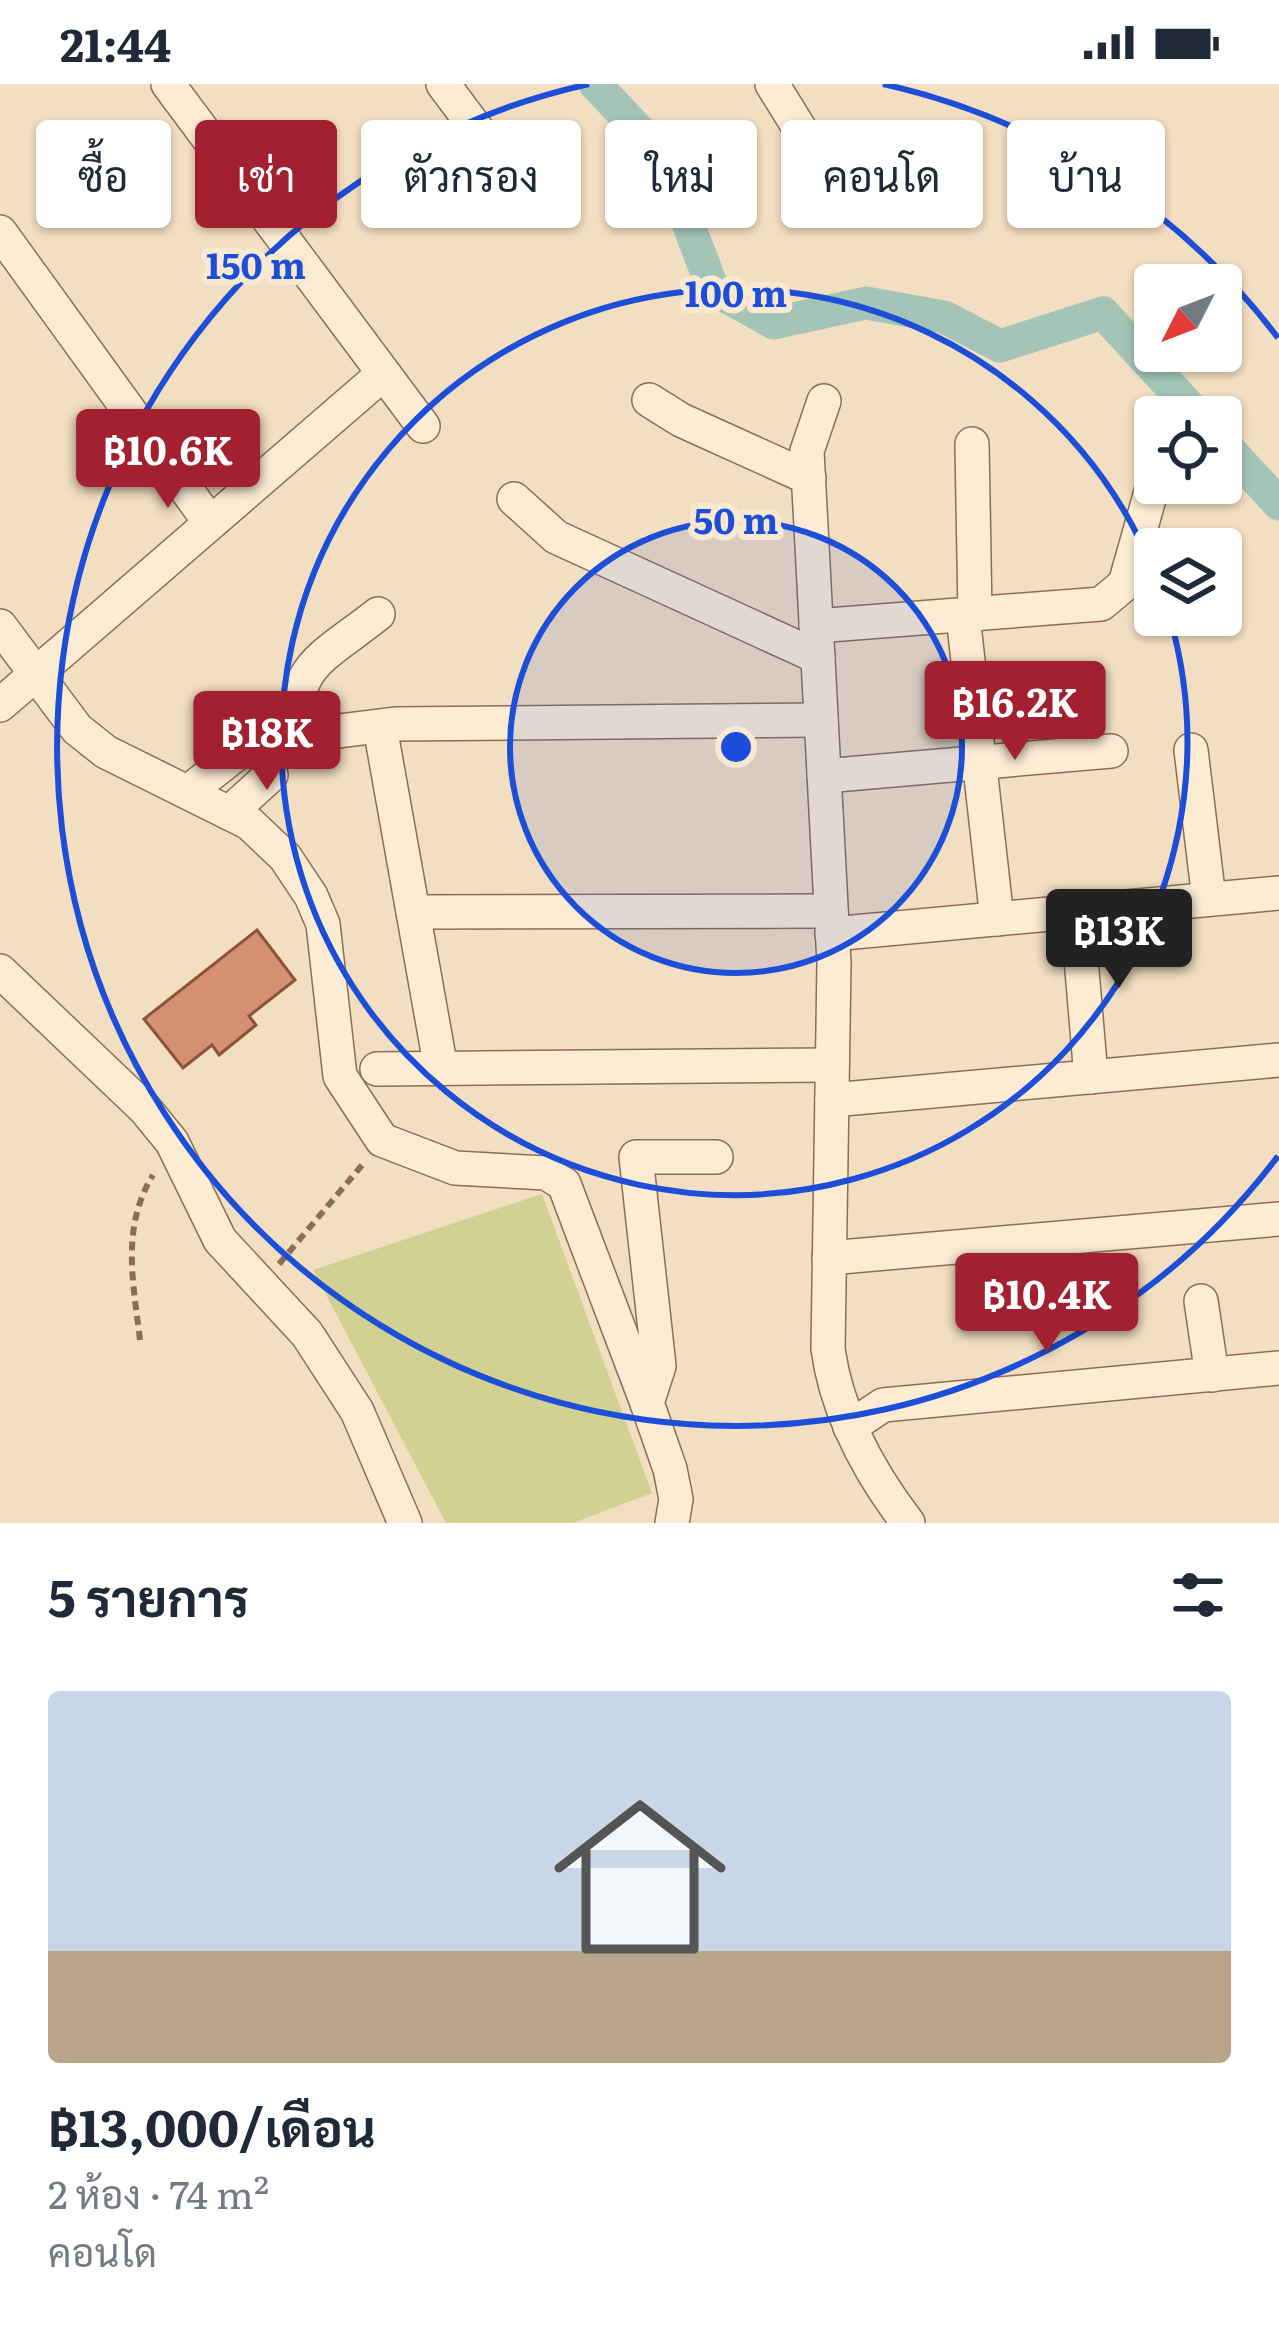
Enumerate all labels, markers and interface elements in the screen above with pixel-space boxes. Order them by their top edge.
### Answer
text: 21:44 [60,9,171,76]
chip: ซื้อ [36,120,171,228]
chip: เช่า [195,120,337,228]
chip: ตัวกรอง [361,120,581,228]
chip: ใหม่ [605,120,757,228]
chip: คอนโด [781,120,983,228]
chip: บ้าน [1007,120,1165,228]
text: 150 m [206,237,306,290]
north arrow [1134,264,1242,372]
map controls [1134,264,1242,636]
text: 100 m [685,265,787,318]
button: locate [1134,396,1242,504]
pin: ฿10.6K [70,409,266,511]
text: ฿10.6K [103,419,233,477]
text: 50 m [694,492,779,545]
button: layers [1134,528,1242,636]
pin: ฿16.2K [917,661,1113,763]
text: ฿16.2K [952,671,1078,729]
pin: ฿18K [196,691,338,793]
text: ฿18K [220,701,314,759]
centre of rings [715,726,757,768]
pin: ฿13K [1048,889,1190,991]
text: ฿13K [1073,899,1165,957]
pin: ฿10.4K [949,1253,1145,1355]
text: ฿10.4K [982,1263,1112,1321]
text: 5 รายการ [48,1557,249,1633]
icon: filters [1165,1562,1231,1628]
icon: home [532,1769,748,1985]
text: ฿13,000/เดือน [48,2087,376,2163]
text: 2 ห้อง · 74 m² [48,2163,269,2221]
text: คอนโด [48,2221,157,2279]

